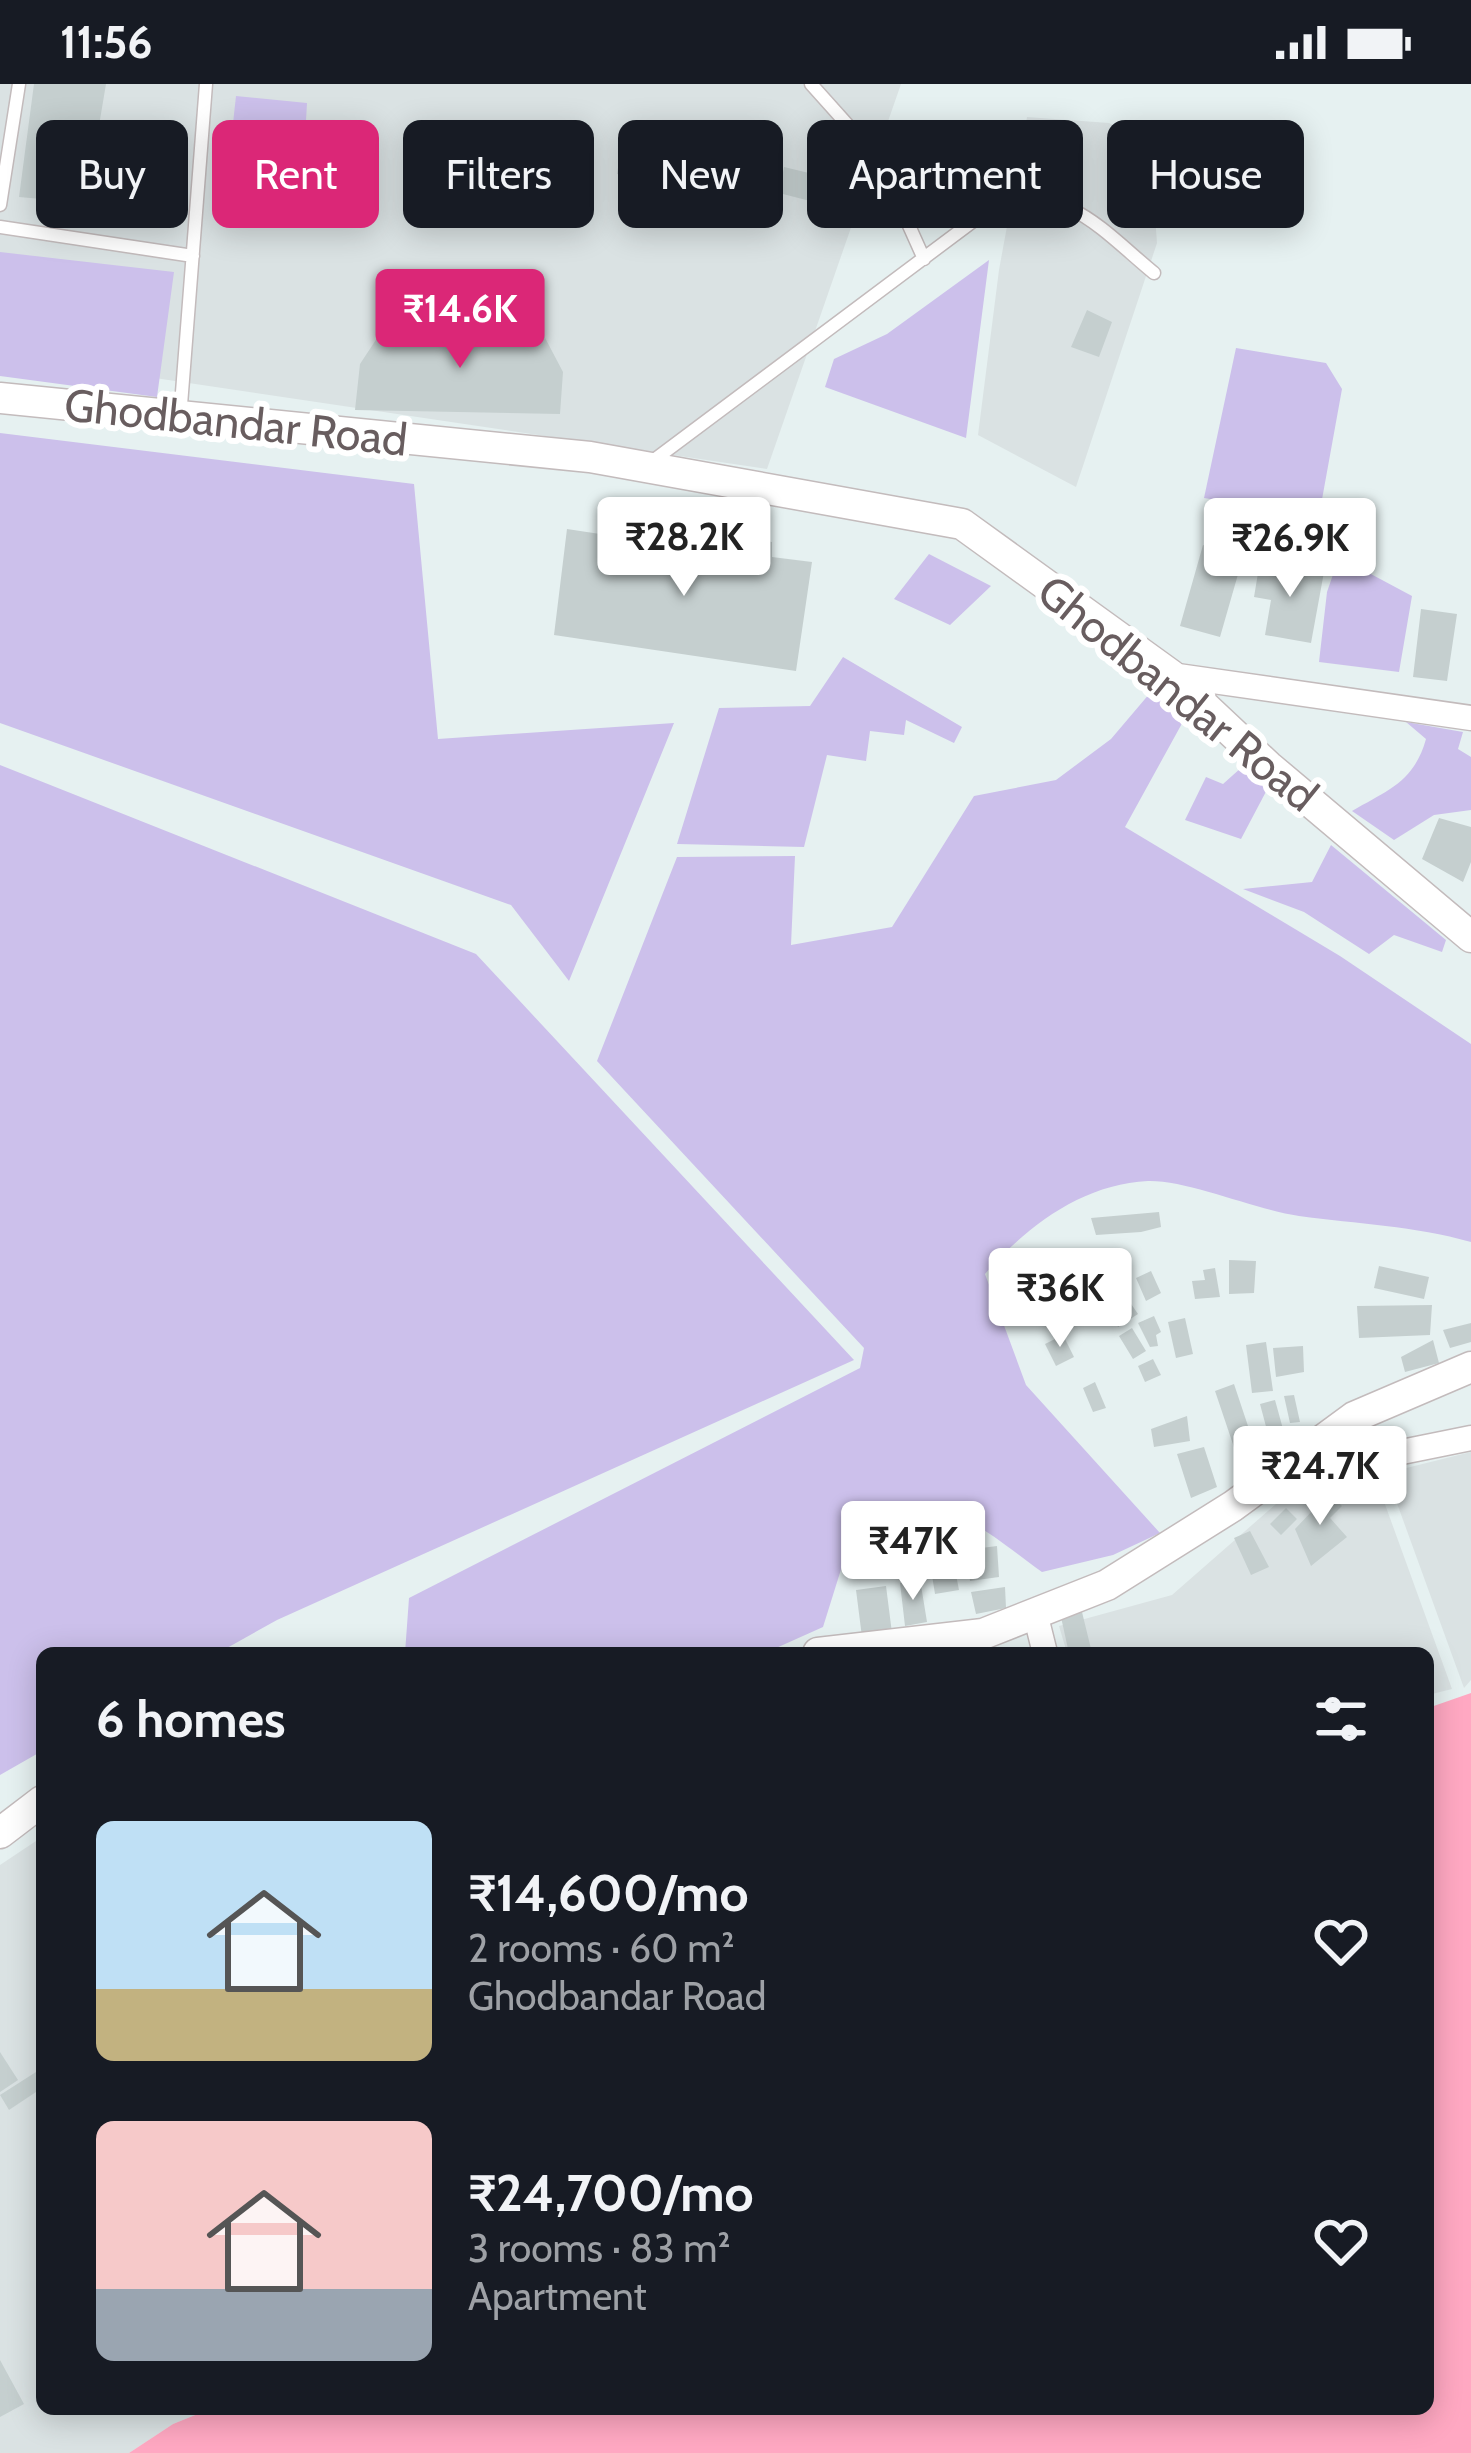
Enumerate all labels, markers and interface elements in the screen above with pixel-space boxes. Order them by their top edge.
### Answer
text: 11:56 [60,15,153,69]
chip: Buy [36,120,188,228]
chip: Rent [212,120,379,228]
chip: Filters [403,120,594,228]
chip: New [618,120,783,228]
chip: Apartment [807,120,1083,228]
chip: House [1107,120,1304,228]
pin: ₹14.6K [362,269,558,371]
text: ₹14.6K [403,284,517,332]
street label: Ghodbandar Road [62,377,410,467]
pin: ₹28.2K [586,497,782,599]
pin: ₹26.9K [1192,498,1388,600]
text: ₹28.2K [624,512,744,560]
text: ₹26.9K [1231,513,1349,561]
street label: Ghodbandar Road [1027,564,1329,822]
pin: ₹36K [989,1248,1131,1350]
text: ₹36K [1016,1263,1104,1311]
pin: ₹24.7K [1222,1426,1418,1528]
text: ₹24.7K [1260,1441,1380,1489]
pin: ₹47K [842,1501,984,1603]
text: ₹47K [868,1516,958,1564]
icon: filters [1308,1686,1374,1752]
text: 6 homes [96,1688,285,1750]
text: ₹14,600/mo [468,1862,749,1924]
icon: home [192,1869,336,2013]
icon: heart [1308,1908,1374,1974]
text: 2 rooms · 60 m² [468,1924,734,1972]
text: Ghodbandar Road [468,1972,766,2020]
text: ₹24,700/mo [468,2162,754,2224]
icon: home [192,2169,336,2313]
icon: heart [1308,2208,1374,2274]
text: 3 rooms · 83 m² [468,2224,730,2272]
text: Apartment [468,2272,647,2320]

